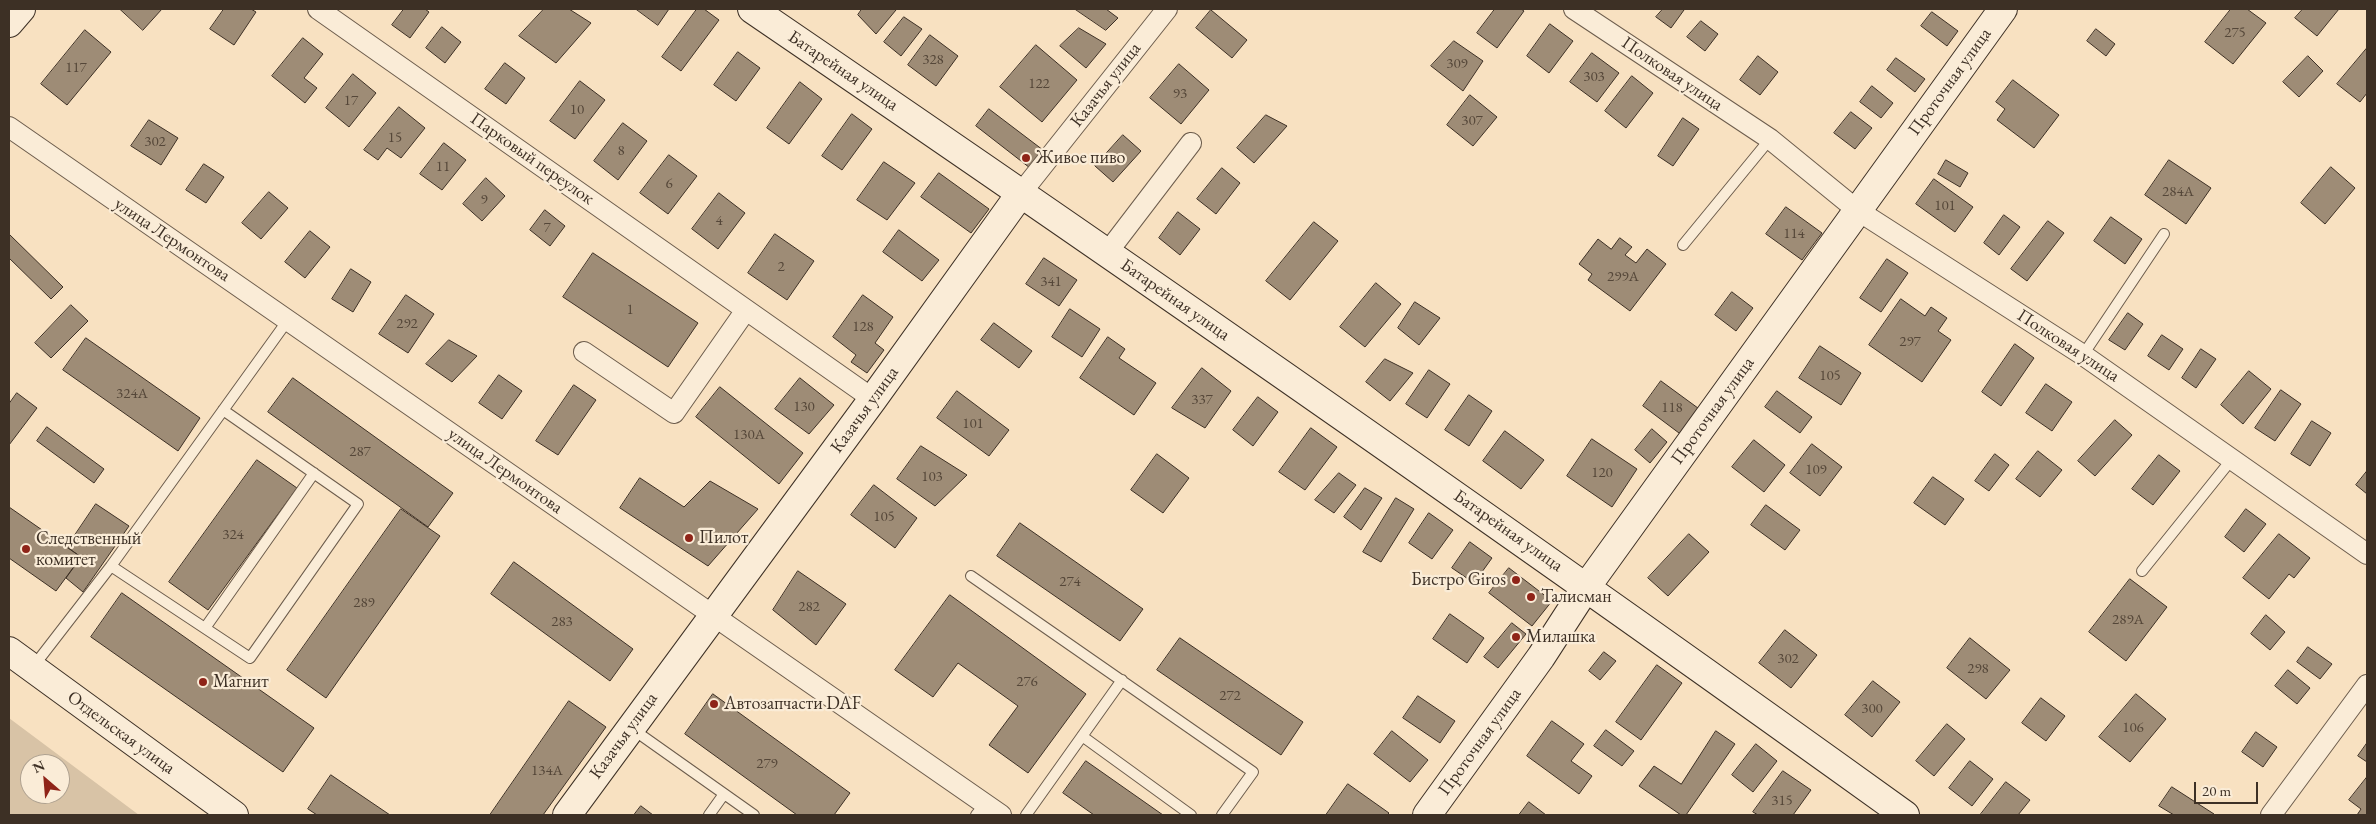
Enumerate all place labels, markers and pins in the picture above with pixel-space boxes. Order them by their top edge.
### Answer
place label: Живое пиво [1036,147,1125,169]
marker: Живое пиво [1020,152,1032,164]
place label: Пилот [699,527,748,549]
place label: Следственный комитет [36,528,141,570]
marker: Пилот [683,532,695,544]
marker: Следственный комитет [20,543,32,555]
place label: Бистро Giros [1411,569,1506,591]
marker: Бистро Giros [1510,574,1522,586]
place label: Талисман [1541,586,1612,608]
marker: Талисман [1525,591,1537,603]
place label: Милашка [1526,626,1596,648]
marker: Милашка [1510,631,1522,643]
place label: Магнит [213,671,269,693]
marker: Магнит [197,676,209,688]
place label: Автозапчасти DAF [724,693,861,715]
marker: Автозапчасти DAF [708,698,720,710]

